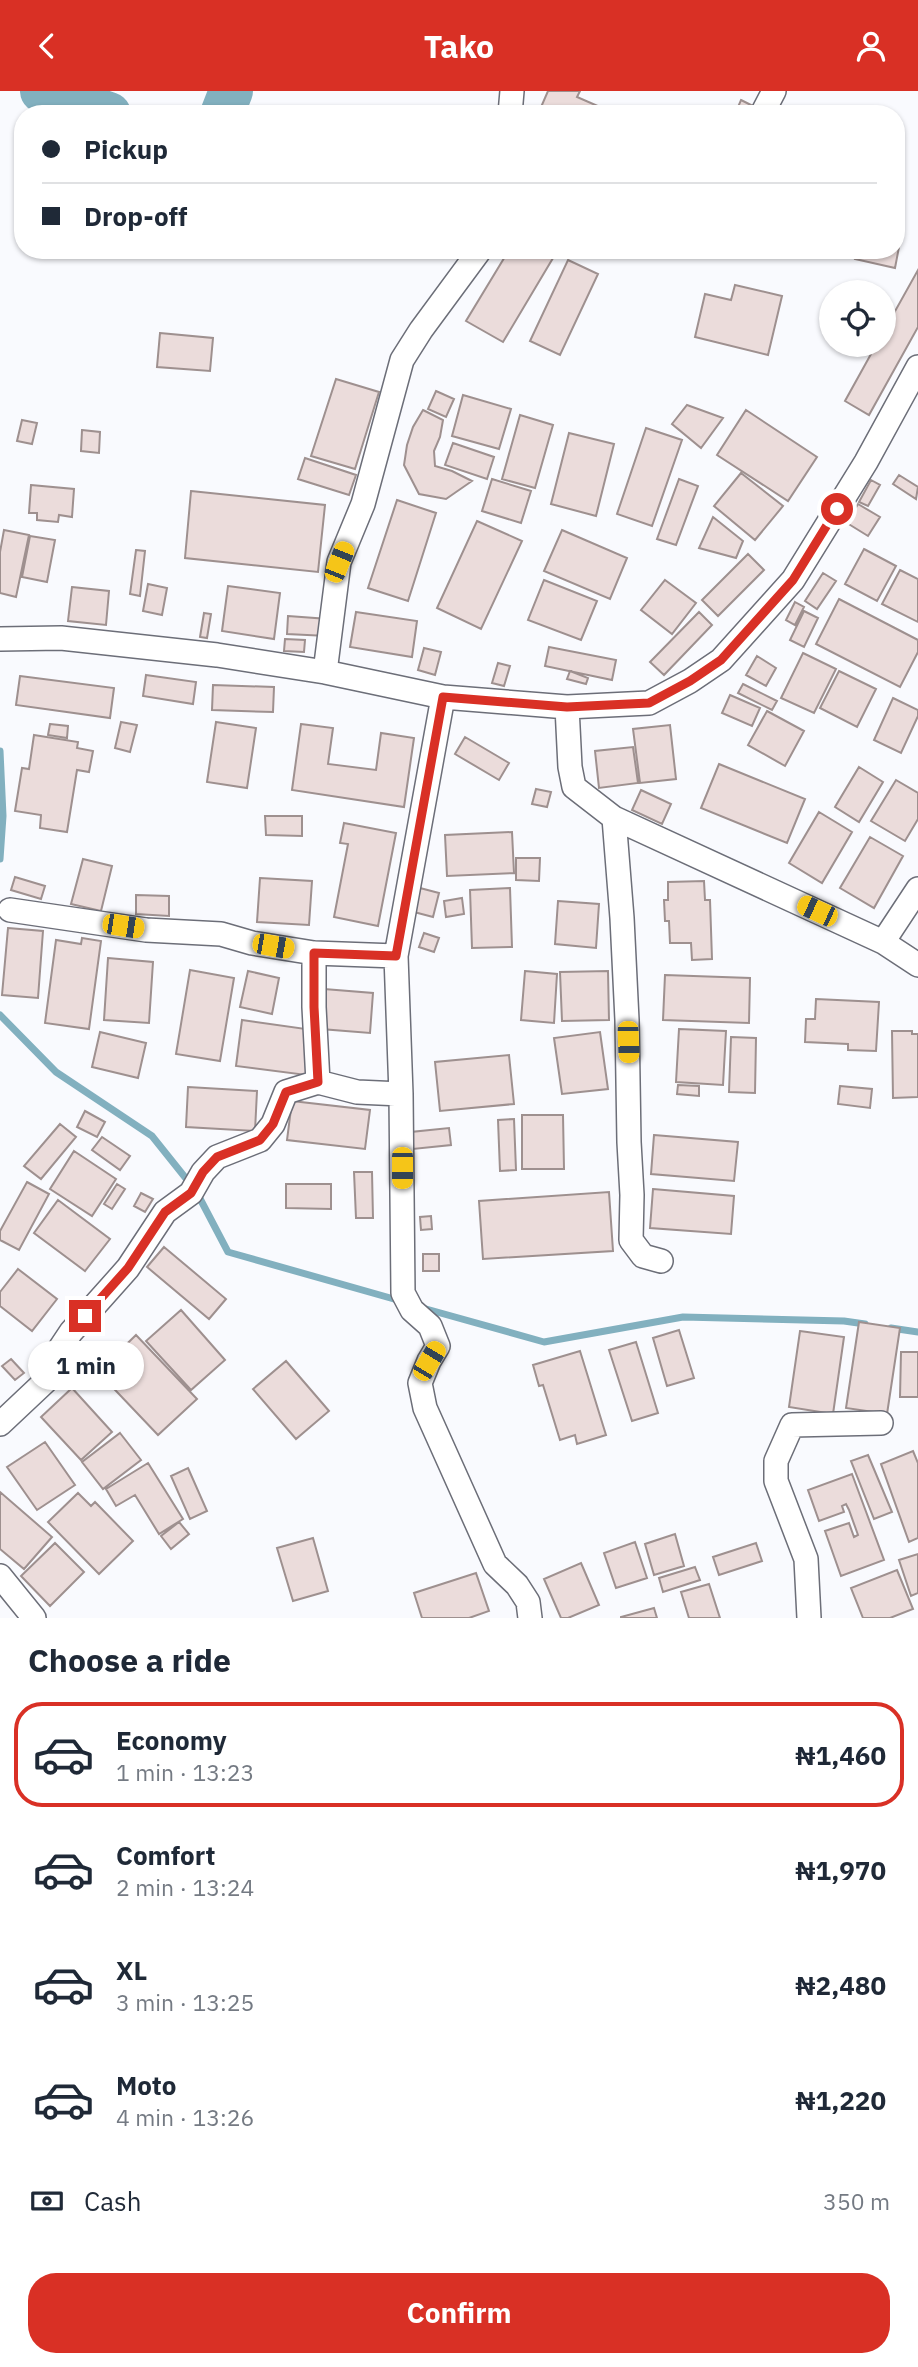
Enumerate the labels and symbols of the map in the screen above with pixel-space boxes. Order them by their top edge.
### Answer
route start [821,493,853,525]
car [322,539,357,585]
car [794,893,841,929]
car [101,912,146,940]
car [251,932,296,960]
car [617,1021,640,1063]
car [392,1147,413,1189]
route end [69,1300,101,1332]
car [410,1338,449,1384]
callout: 1 min [27,1341,143,1389]

